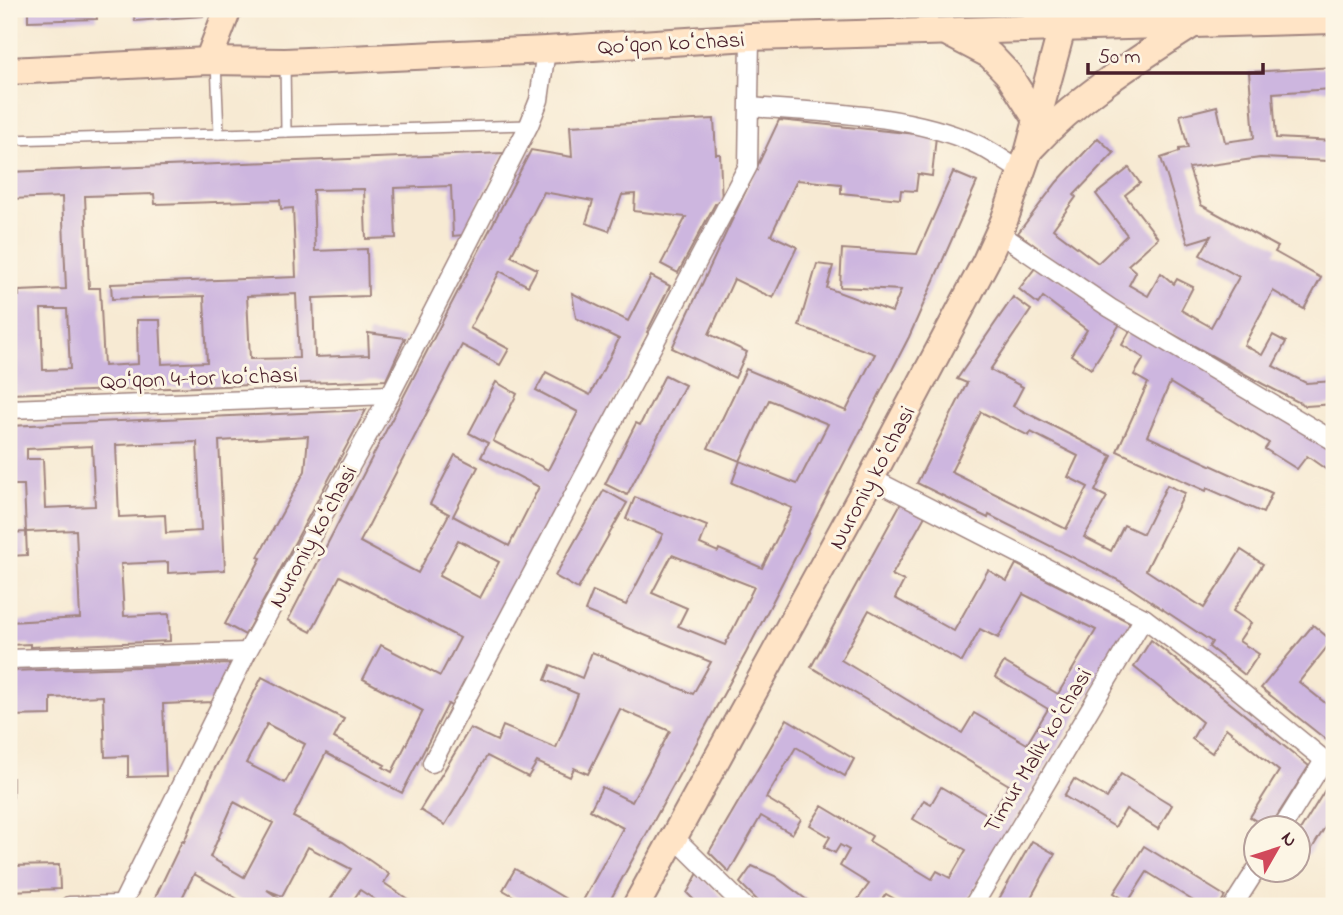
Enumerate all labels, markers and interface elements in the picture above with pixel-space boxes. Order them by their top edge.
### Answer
street label: Qoʻqon koʻchasi [597,24,745,65]
scale bar [1088,32,1262,76]
text: 50 m [1098,43,1141,73]
street label: Qoʻqon 4-tor koʻchasi [100,360,298,399]
street label: Nuroniy koʻchasi [821,401,927,557]
street label: Nuroniy koʻchasi [261,460,369,615]
street label: Timur Malik koʻchasi [977,662,1102,840]
north arrow [1242,814,1312,884]
text: N [1274,826,1303,853]

